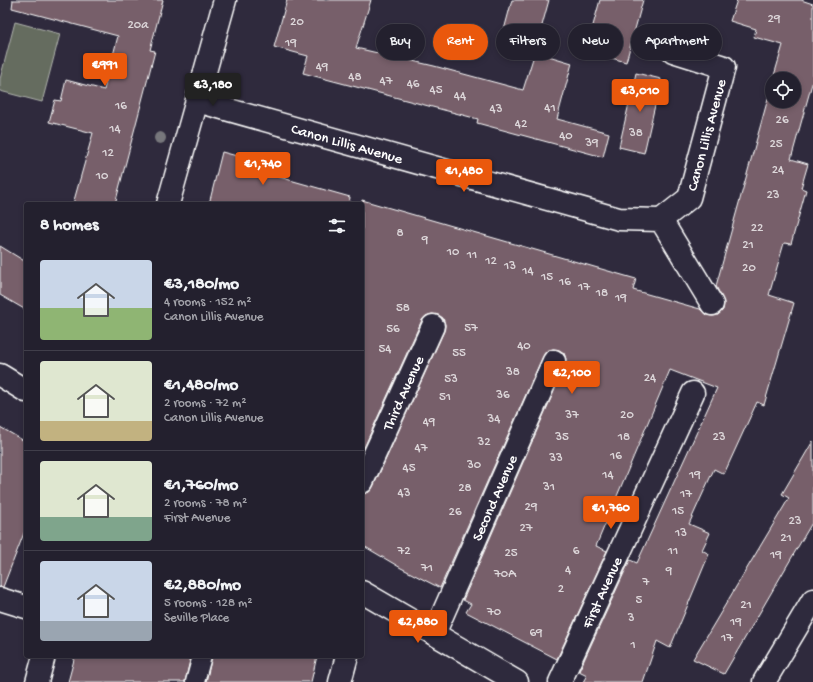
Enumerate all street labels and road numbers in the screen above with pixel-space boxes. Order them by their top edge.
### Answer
street label: Canon Lillis Avenue [684,77,731,193]
street label: Canon Lillis Avenue [289,121,405,169]
street label: Third Avenue [379,353,429,435]
street label: Second Avenue [469,452,523,544]
street label: First Avenue [579,554,628,632]

